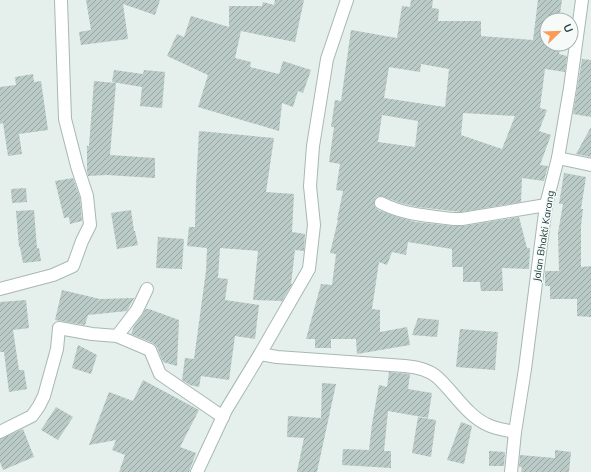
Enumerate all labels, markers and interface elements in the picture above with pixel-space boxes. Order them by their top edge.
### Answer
north arrow [539,12,579,52]
text: U [560,22,576,35]
street label: Jalan Bhakti Karang [530,190,557,283]

